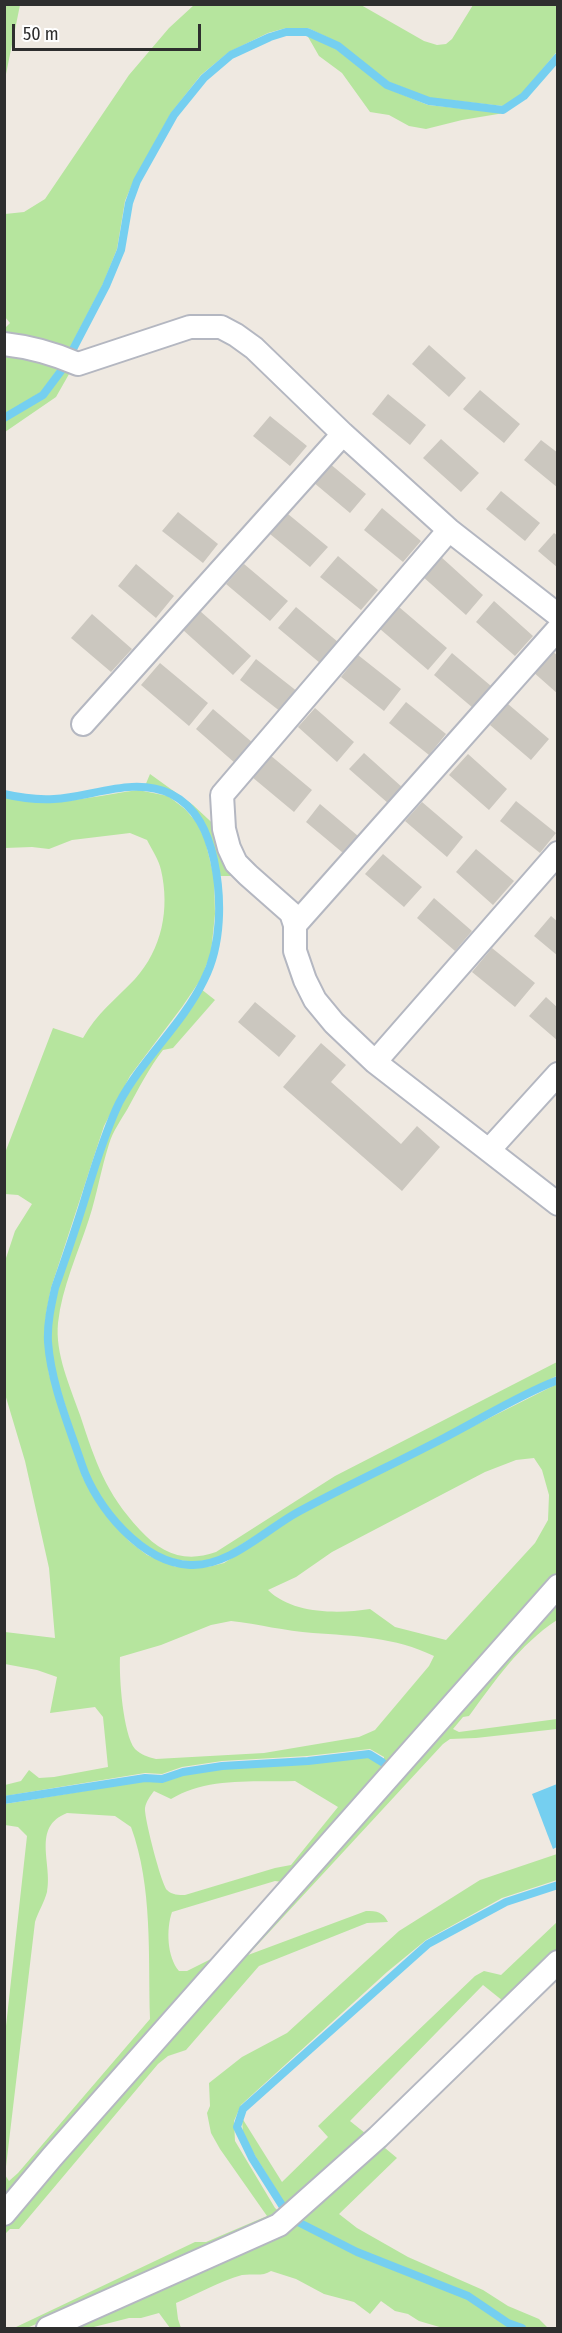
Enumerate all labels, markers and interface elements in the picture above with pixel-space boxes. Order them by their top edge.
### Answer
scale bar [15,12,204,50]
text: 50 m [23,23,59,45]

